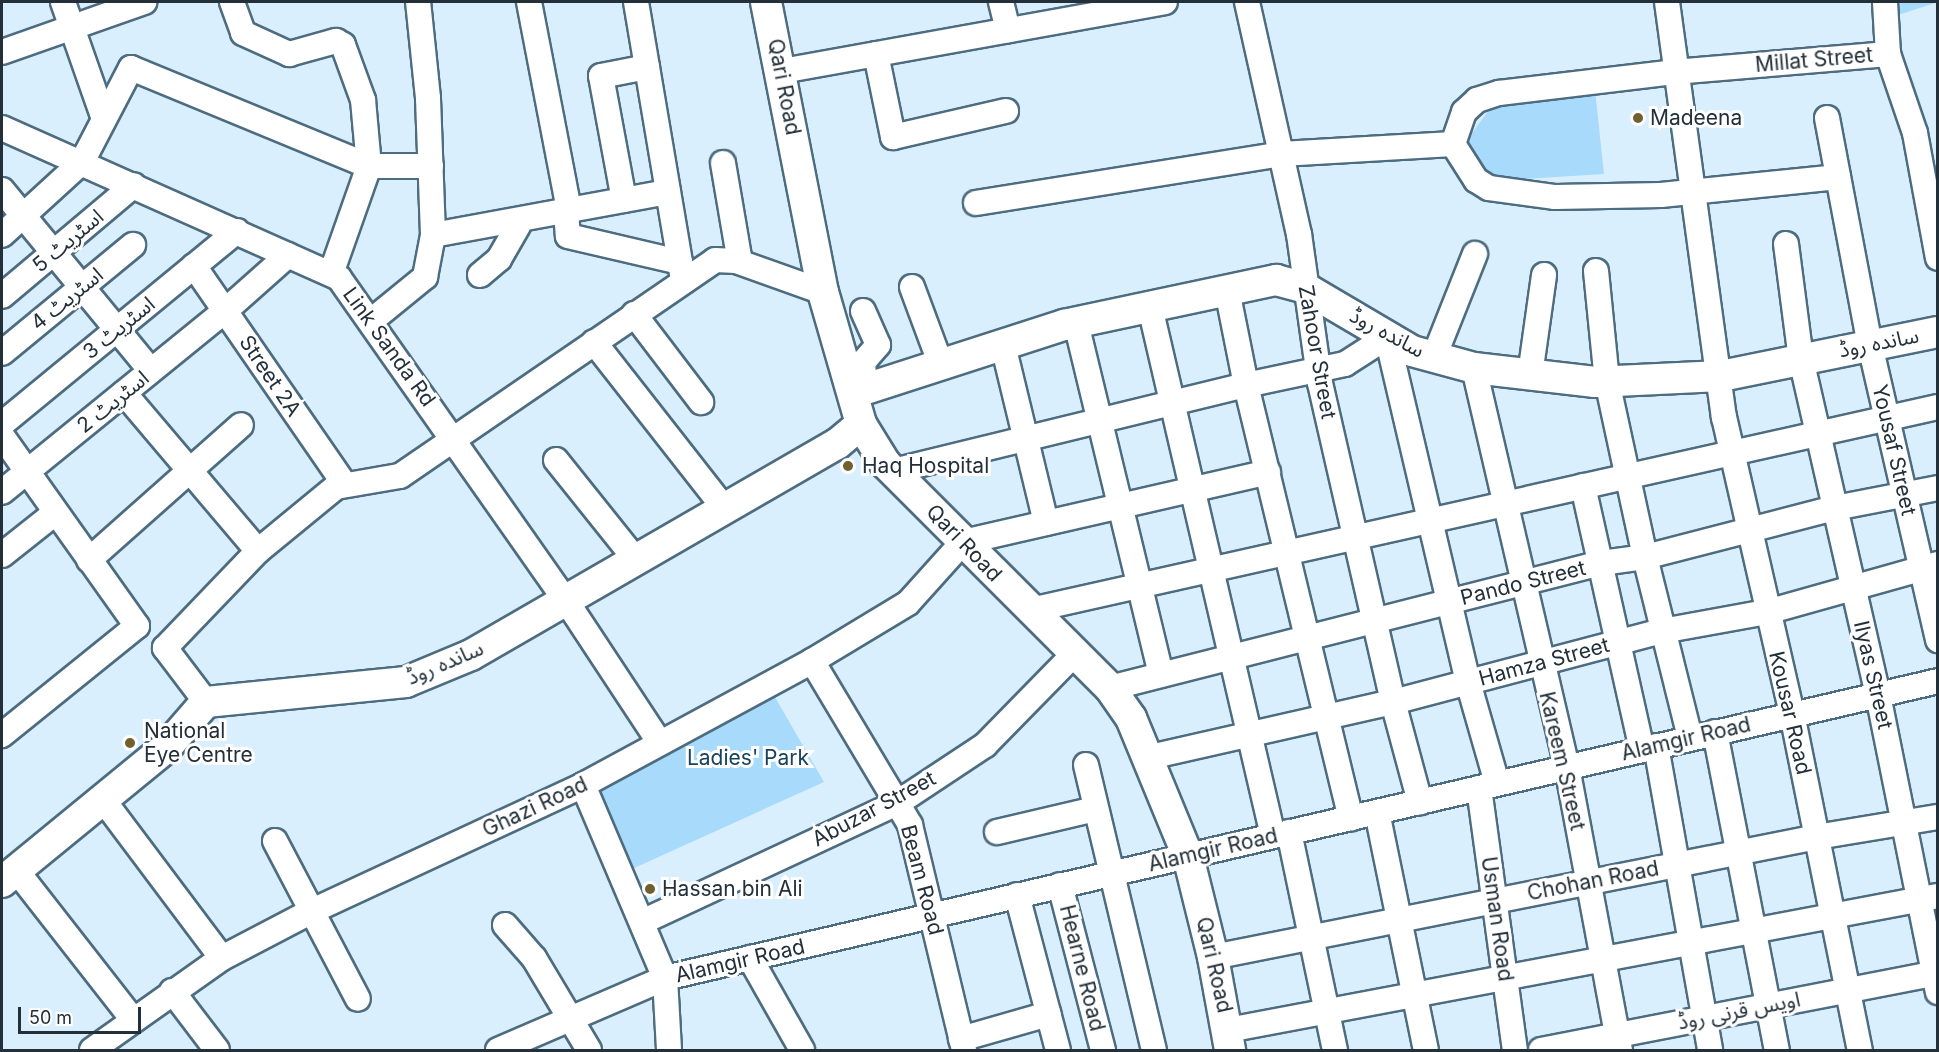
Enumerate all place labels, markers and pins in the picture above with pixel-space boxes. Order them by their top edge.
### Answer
place label: Madeena [1650,105,1742,131]
marker: Madeena [1631,111,1645,125]
place label: Haq Hospital [862,453,989,479]
marker: Haq Hospital [839,457,857,475]
place label: National Eye Centre [144,718,253,768]
marker: National Eye Centre [121,734,139,752]
place label: Hassan bin Ali [662,876,803,902]
marker: Hassan bin Ali [643,882,657,896]

